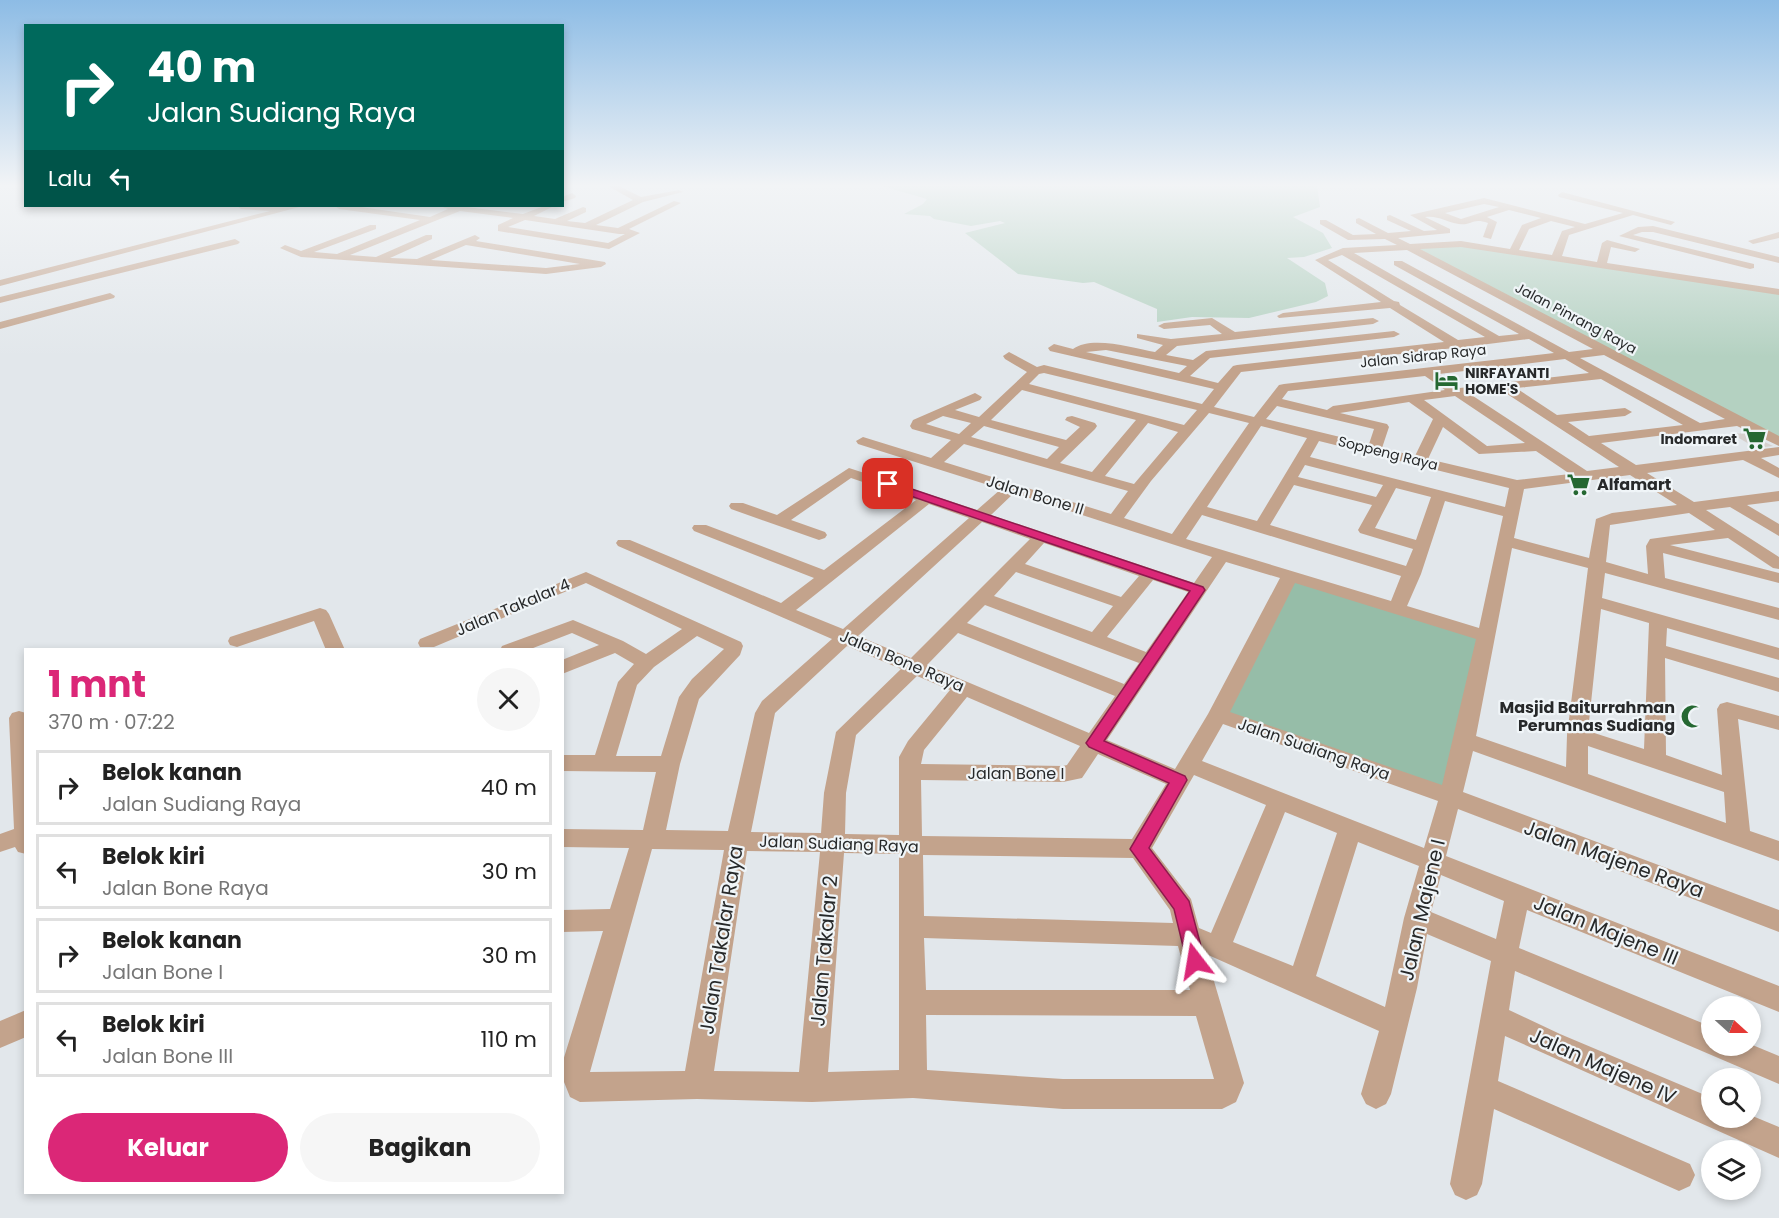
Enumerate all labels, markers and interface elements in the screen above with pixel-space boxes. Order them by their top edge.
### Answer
text: 40 m [147,38,256,97]
icon: right [48,48,126,126]
text: Jalan Sudiang Raya [147,94,416,131]
icon: left [104,162,137,195]
text: Lalu [48,163,92,194]
street label: Jalan Pinrang Raya [1512,277,1640,359]
street label: Jalan Sidrap Raya [1359,339,1487,373]
place label: NIRFAYANTI HOME'S [1465,363,1549,399]
hotel icon: NIRFAYANTI HOME'S [1434,368,1460,394]
supermarket icon: Indomaret [1742,426,1768,452]
place label: Indomaret [1660,429,1737,449]
street label: Soppeng Raya [1336,431,1440,475]
pin [862,458,913,509]
icon: arrive [871,467,904,500]
street label: Jalan Bone II [983,469,1087,521]
supermarket icon: Alfamart [1566,471,1592,497]
place label: Alfamart [1597,473,1671,496]
street label: Jalan Takalar 4 [452,573,574,641]
street label: Jalan Bone Raya [836,624,968,698]
text: 1 mnt [48,659,146,710]
button: close [477,668,540,731]
place label: Masjid Baiturrahman Perumnas Sudiang [1499,696,1675,737]
mosque icon: Masjid Baiturrahman Perumnas Sudiang [1680,703,1706,729]
text: 370 m · 07:22 [48,708,175,736]
street label: Jalan Sudiang Raya [1235,712,1393,786]
text: Belok kanan [102,757,242,788]
street label: Jalan Bone I [968,762,1064,785]
icon: right [51,771,84,804]
text: 40 m [481,772,537,803]
text: Jalan Sudiang Raya [102,790,301,818]
street label: Jalan Majene Raya [1520,813,1708,905]
street label: Jalan Sudiang Raya [759,830,919,858]
street label: Jalan Majene I [1392,837,1452,983]
text: Belok kiri [102,841,205,872]
street label: Jalan Takalar Raya [692,844,750,1036]
icon: left [51,855,84,888]
text: 30 m [482,856,537,887]
text: Jalan Bone Raya [102,874,269,902]
street label: Jalan Takalar 2 [803,874,845,1028]
street label: Jalan Majene III [1529,888,1683,972]
text: Belok kanan [102,925,242,956]
position arrow [1163,929,1227,993]
icon: right [51,939,84,972]
text: 30 m [482,940,537,971]
text: Jalan Bone I [102,958,223,986]
north arrow [1701,996,1761,1056]
map controls [1701,996,1761,1200]
text: Belok kiri [102,1009,205,1040]
street label: Jalan Majene IV [1525,1021,1681,1111]
icon: left [51,1023,84,1056]
text: 110 m [481,1024,537,1055]
text: Jalan Bone III [102,1042,233,1070]
button: search [1701,1068,1761,1128]
button: Keluar [48,1113,288,1182]
button: Bagikan [300,1113,540,1182]
button: layers [1701,1140,1761,1200]

